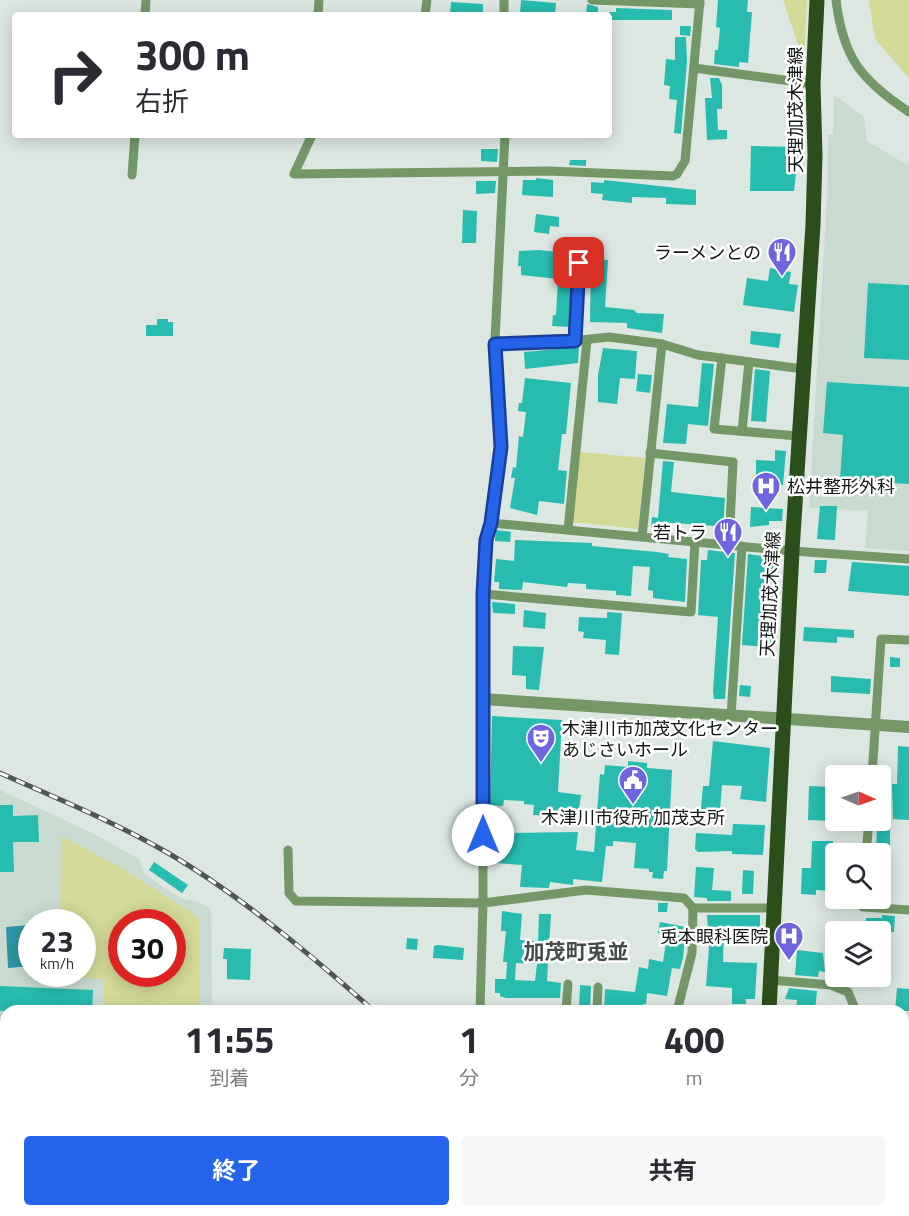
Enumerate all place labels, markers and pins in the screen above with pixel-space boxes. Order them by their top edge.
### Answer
restaurant icon: ラーメンとの [766,236,798,278]
pin [553,237,604,288]
place label: ラーメンとの [654,239,761,266]
hospital icon: 松井整形外科 [750,470,782,512]
place label: 松井整形外科 [787,473,895,500]
restaurant icon: 若トラ [712,516,744,558]
place label: 若トラ [653,519,707,546]
place label: 木津川市加茂文化センター あじさいホール [562,715,778,763]
theatre icon: 木津川市加茂文化センター あじさいホール [525,722,557,764]
public building icon: 木津川市役所 加茂支所 [617,764,649,806]
place label: 木津川市役所 加茂支所 [541,804,725,831]
hospital icon: 兎本眼科医院 [773,920,805,962]
place label: 兎本眼科医院 [660,923,768,950]

